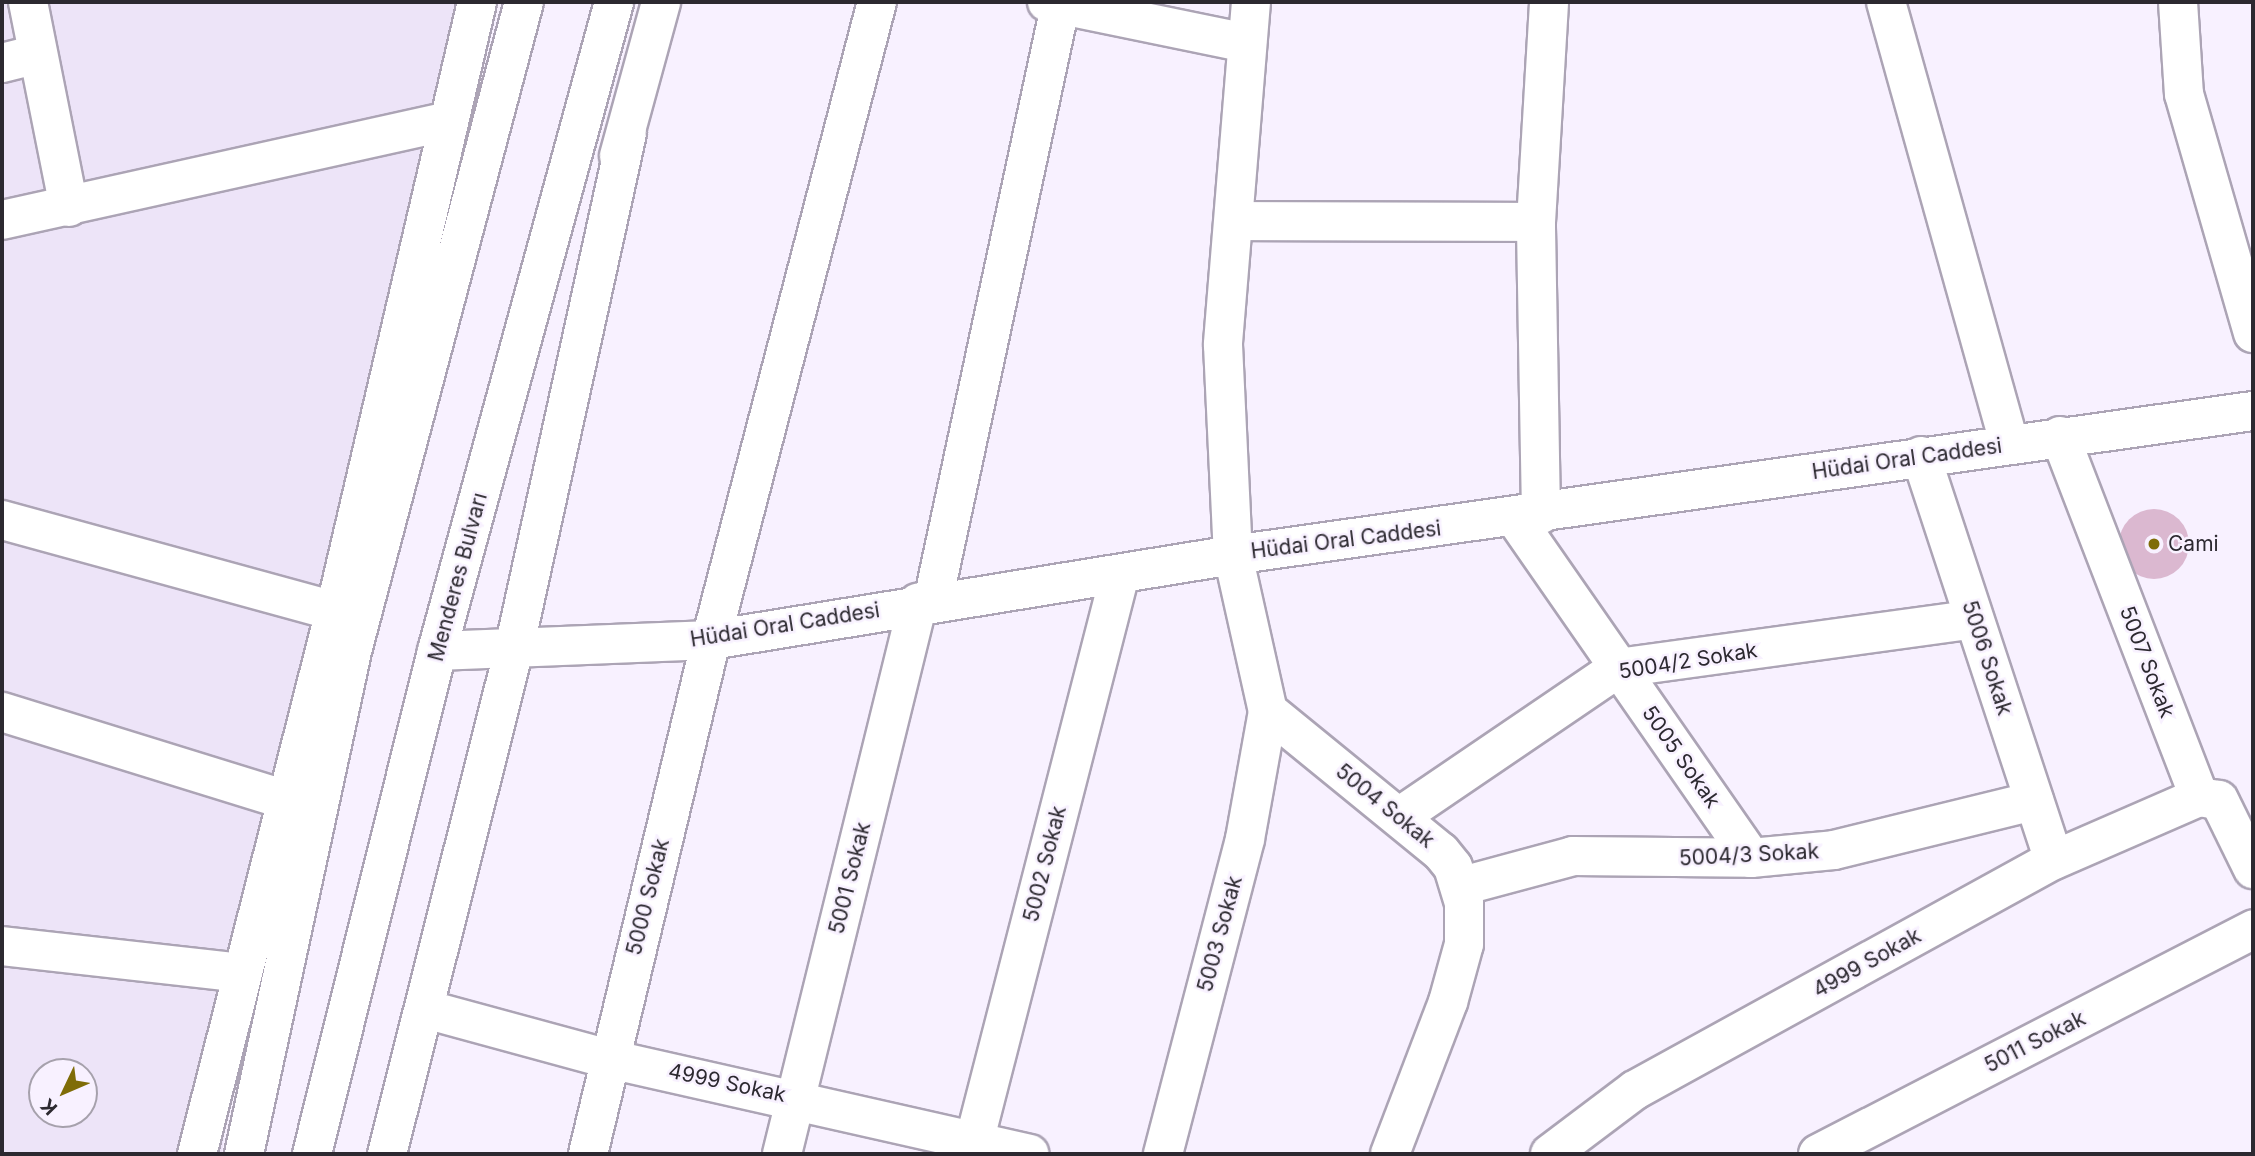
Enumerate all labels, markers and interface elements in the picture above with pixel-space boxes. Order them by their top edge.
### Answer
street label: Hüdai Oral Caddesi [1810,433,2004,485]
street label: Menderes Bulvarı [423,490,493,664]
street label: Hüdai Oral Caddesi [1249,516,1443,564]
place label: Cami [2168,531,2219,557]
marker: Cami [2146,536,2162,552]
street label: 5006 Sokak [1957,597,2017,719]
street label: Hüdai Oral Caddesi [688,598,882,652]
street label: 5007 Sokak [2114,603,2180,721]
street label: 5004/2 Sokak [1617,638,1759,684]
street label: 5005 Sokak [1637,701,1725,813]
street label: 5004 Sokak [1331,759,1439,853]
street label: 5002 Sokak [1018,803,1072,925]
street label: 5001 Sokak [824,819,876,937]
street label: 5000 Sokak [621,836,675,958]
street label: 5004/3 Sokak [1678,839,1820,871]
street label: 5003 Sokak [1192,873,1248,995]
street label: 4999 Sokak [1809,923,1925,1003]
street label: 5011 Sokak [1980,1006,2090,1078]
north arrow [28,1058,98,1128]
street label: 4999 Sokak [666,1058,788,1108]
text: K [36,1094,62,1119]

